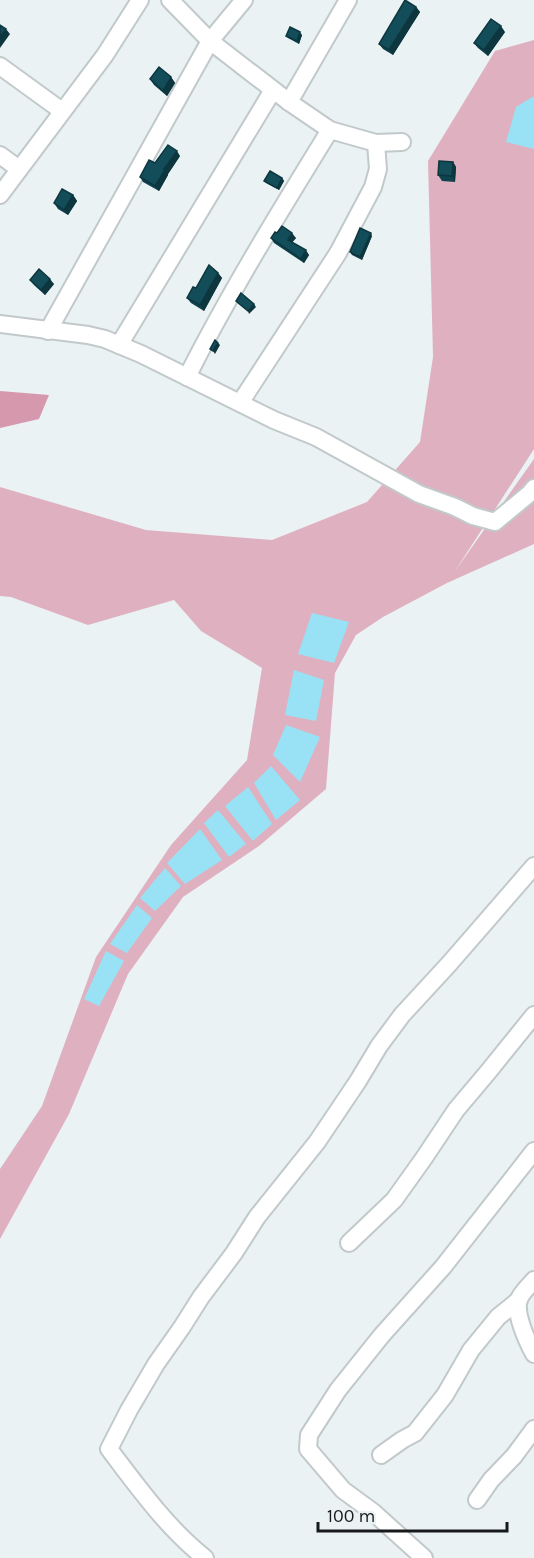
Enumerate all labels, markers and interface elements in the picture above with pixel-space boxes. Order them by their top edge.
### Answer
scale bar [318,1495,507,1533]
text: 100 m [327,1505,375,1527]

